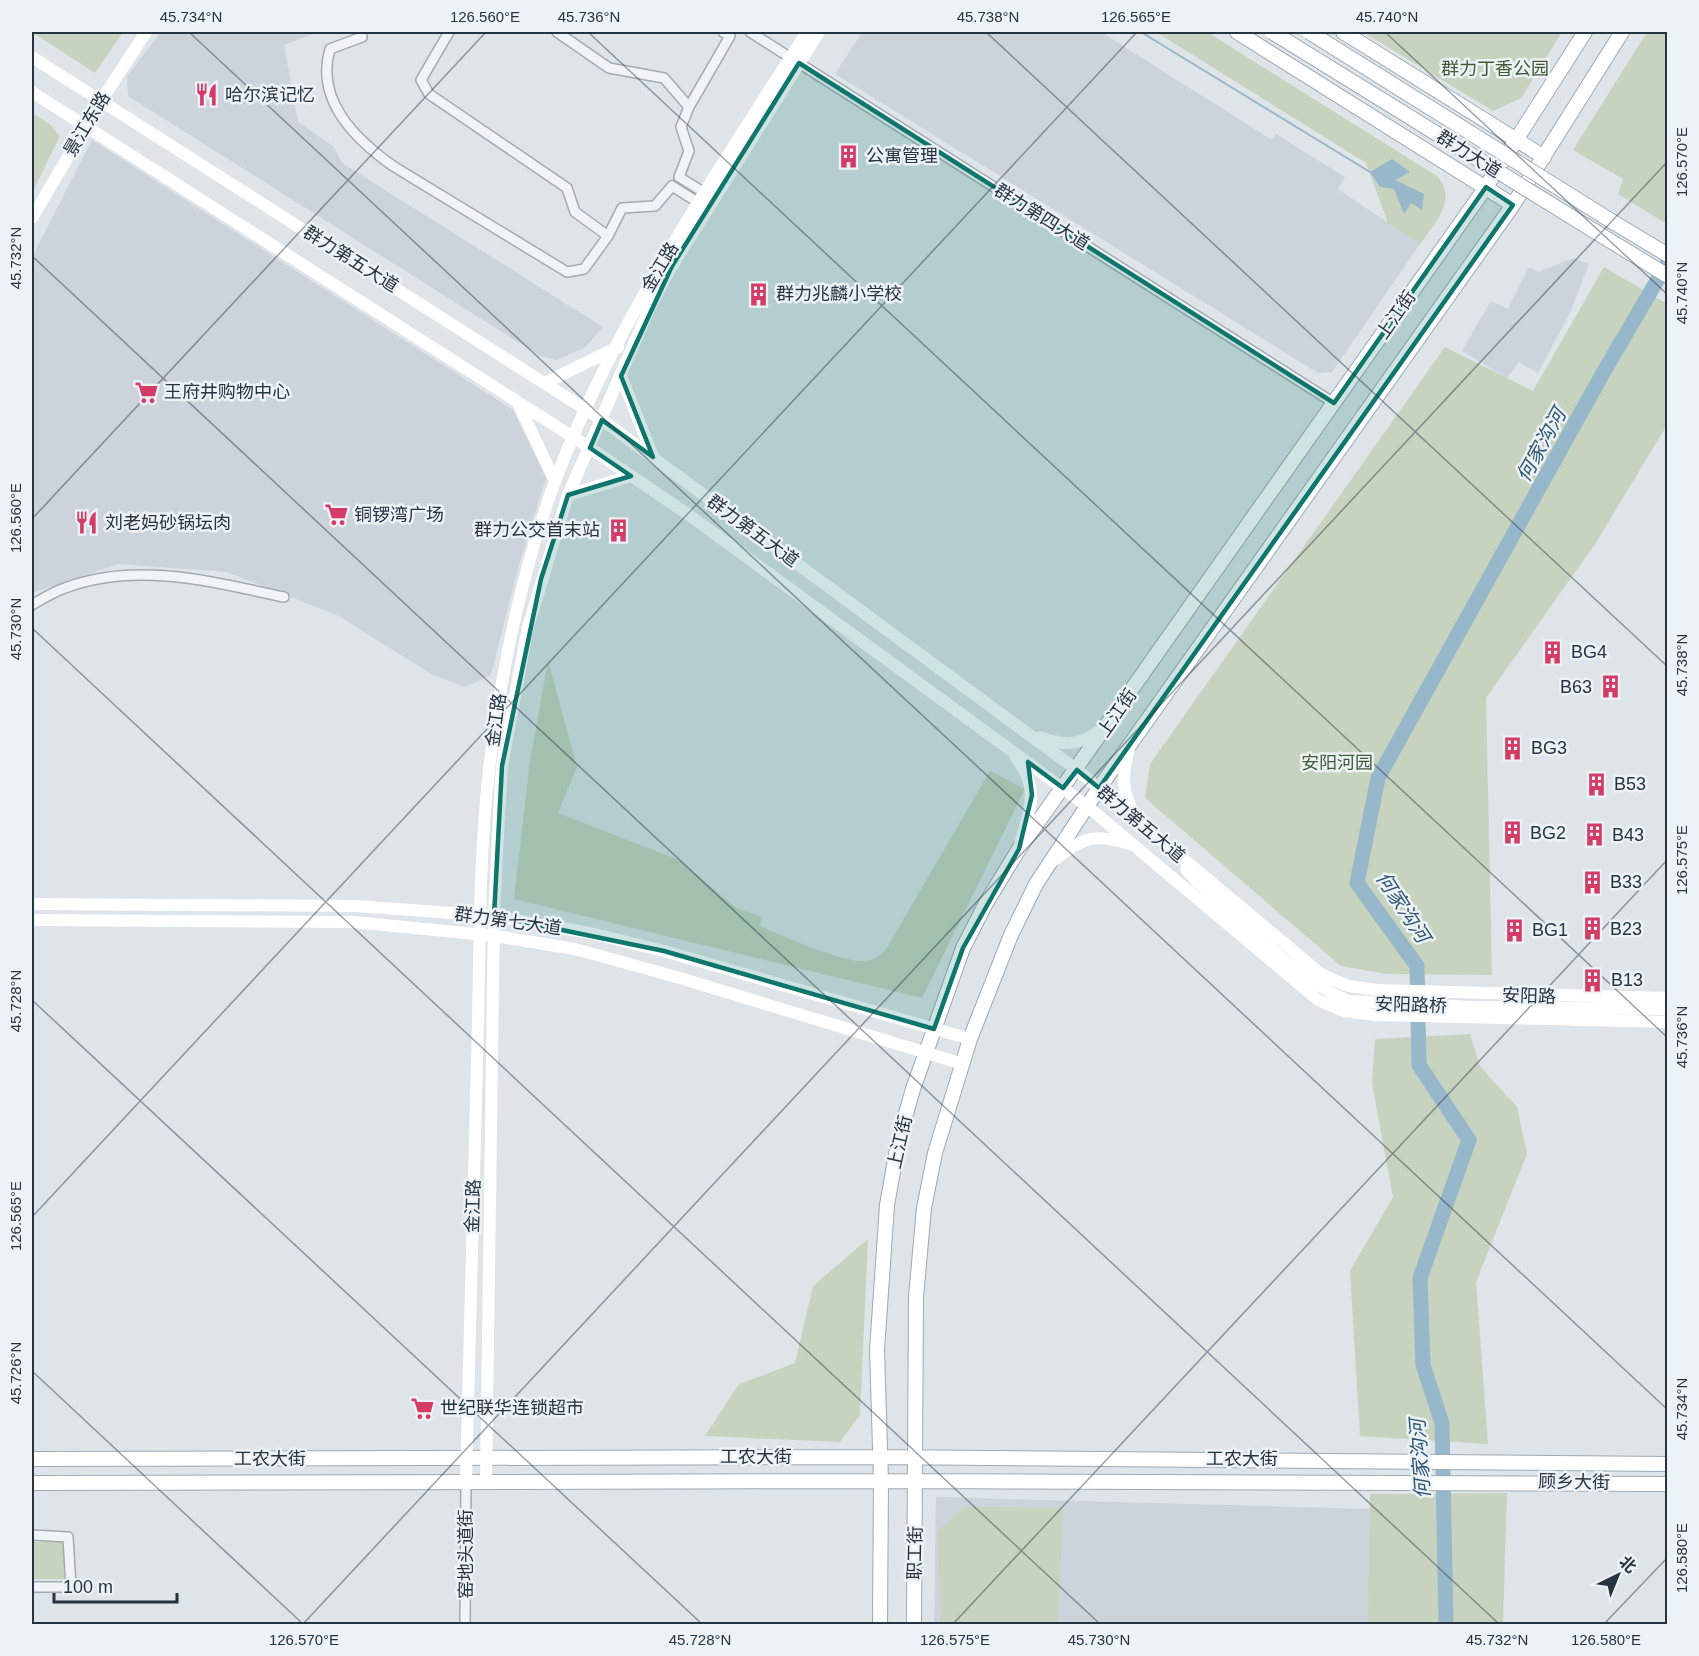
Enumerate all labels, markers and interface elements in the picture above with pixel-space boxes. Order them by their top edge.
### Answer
text: 45.734°N [160,8,222,25]
text: 126.560°E [450,8,520,25]
text: 45.736°N [558,8,620,25]
text: 45.738°N [957,8,1019,25]
text: 126.565°E [1101,8,1171,25]
text: 45.740°N [1356,8,1418,25]
park label: 群力丁香公园 [1441,59,1549,79]
restaurant icon: 哈尔滨记忆 [194,82,220,108]
place label: 哈尔滨记忆 [225,85,315,105]
street label: 景江东路 [60,88,114,160]
street label: 群力大道 [1433,126,1505,182]
text: 126.570°E [1673,127,1690,197]
building icon: 公寓管理 [835,143,861,169]
place label: 公寓管理 [866,146,938,166]
street label: 群力第四大道 [991,180,1093,254]
street label: 群力第五大道 [300,222,402,296]
text: 45.732°N [7,227,24,289]
street label: 金江路 [638,239,682,295]
text: 45.740°N [1673,262,1690,324]
building icon: 群力兆麟小学校 [745,281,771,307]
place label: 群力兆麟小学校 [776,284,902,304]
street label: 上江街 [1372,287,1420,343]
supermarket icon: 王府井购物中心 [133,379,159,405]
place label: 王府井购物中心 [164,382,290,402]
water label: 何家沟河 [1512,401,1572,485]
text: 126.560°E [7,483,24,553]
street label: 群力第五大道 [703,491,803,571]
supermarket icon: 铜锣湾广场 [323,502,349,528]
place label: 铜锣湾广场 [354,505,444,525]
restaurant icon: 刘老妈砂锅坛肉 [74,510,100,536]
place label: 刘老妈砂锅坛肉 [105,513,231,533]
building icon: 群力公交首末站 [605,517,631,543]
place label: 群力公交首末站 [474,520,600,540]
text: 45.730°N [7,598,24,660]
text: 45.738°N [1673,634,1690,696]
building icon: BG4 [1540,639,1566,665]
place label: BG4 [1571,642,1607,662]
building icon: B63 [1597,674,1623,700]
place label: B63 [1560,677,1592,697]
street label: 上江街 [1093,685,1141,741]
street label: 金江路 [482,692,510,748]
building icon: BG3 [1500,735,1526,761]
place label: BG3 [1531,738,1567,758]
park label: 安阳河园 [1301,753,1373,773]
building icon: B53 [1583,771,1609,797]
place label: B53 [1614,774,1646,794]
street label: 群力第五大道 [1093,782,1189,866]
building icon: BG2 [1499,820,1525,846]
building icon: B43 [1581,822,1607,848]
place label: BG2 [1530,823,1566,843]
place label: B43 [1612,825,1644,845]
text: 126.575°E [1673,825,1690,895]
water label: 何家沟河 [1372,867,1436,950]
building icon: B33 [1579,869,1605,895]
place label: B33 [1610,872,1642,892]
street label: 群力第七大道 [453,904,563,938]
building icon: B23 [1579,916,1605,942]
building icon: BG1 [1501,917,1527,943]
place label: B23 [1610,919,1642,939]
place label: BG1 [1532,920,1568,940]
building icon: B13 [1580,967,1606,993]
text: 45.728°N [7,970,24,1032]
place label: B13 [1611,970,1643,990]
street label: 安阳路 [1502,985,1556,1007]
street label: 安阳路桥 [1375,994,1447,1016]
text: 45.736°N [1673,1006,1690,1068]
street label: 上江街 [884,1113,916,1171]
street label: 金江路 [462,1179,484,1233]
text: 126.565°E [7,1181,24,1251]
text: 45.726°N [7,1342,24,1404]
text: 45.734°N [1673,1378,1690,1440]
supermarket icon: 世纪联华连锁超市 [409,1395,435,1421]
place label: 世纪联华连锁超市 [440,1398,584,1418]
water label: 何家沟河 [1406,1414,1434,1500]
street label: 工农大街 [720,1447,792,1467]
street label: 工农大街 [234,1449,306,1469]
street label: 工农大街 [1206,1449,1278,1469]
street label: 顾乡大街 [1538,1471,1610,1493]
street label: 窑地头道街 [456,1509,476,1599]
text: 126.580°E [1673,1523,1690,1593]
street label: 职工街 [905,1526,925,1580]
north arrow [1588,1545,1648,1605]
text: 北 [1616,1553,1640,1576]
scale bar [54,1566,177,1604]
text: 100 m [63,1577,113,1597]
text: 126.570°E [269,1631,339,1648]
text: 45.728°N [669,1631,731,1648]
text: 126.575°E [920,1631,990,1648]
text: 45.730°N [1068,1631,1130,1648]
text: 45.732°N [1466,1631,1528,1648]
text: 126.580°E [1571,1631,1641,1648]

